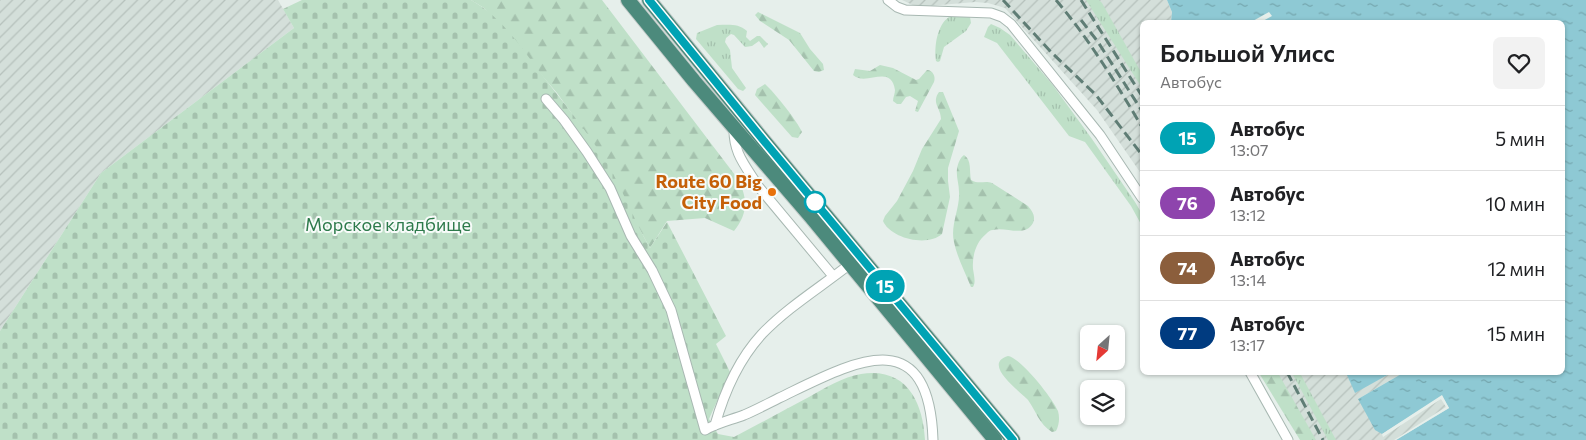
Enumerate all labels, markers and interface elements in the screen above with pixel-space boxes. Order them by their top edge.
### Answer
button: heart [1493,37,1545,89]
text: Большой Улисс [1160,38,1335,67]
text: Автобус [1160,72,1222,91]
text: Автобус [1230,117,1305,140]
text: 15 [1178,127,1197,149]
text: 5 мин [1495,127,1545,150]
text: 13:07 [1230,140,1269,159]
place label: Route 60 Big City Food [655,170,762,213]
text: Автобус [1230,182,1305,205]
marker: Route 60 Big City Food [766,186,778,198]
unlabelled marker [804,191,826,213]
text: 76 [1177,192,1198,214]
text: 10 мин [1486,192,1545,215]
text: 13:12 [1230,205,1265,224]
park label: Морское кладбище [305,213,471,235]
text: Автобус [1230,247,1305,270]
text: 74 [1178,257,1197,279]
text: 12 мин [1487,257,1545,280]
line badge: 15 [862,270,908,302]
text: 13:14 [1230,270,1266,289]
text: 15 [876,275,894,297]
text: Автобус [1230,312,1305,335]
text: 77 [1178,322,1197,344]
text: 15 мин [1487,322,1545,345]
north arrow [1080,325,1125,370]
map controls [1080,325,1125,425]
text: 13:17 [1230,335,1265,354]
button: layers [1080,380,1125,425]

